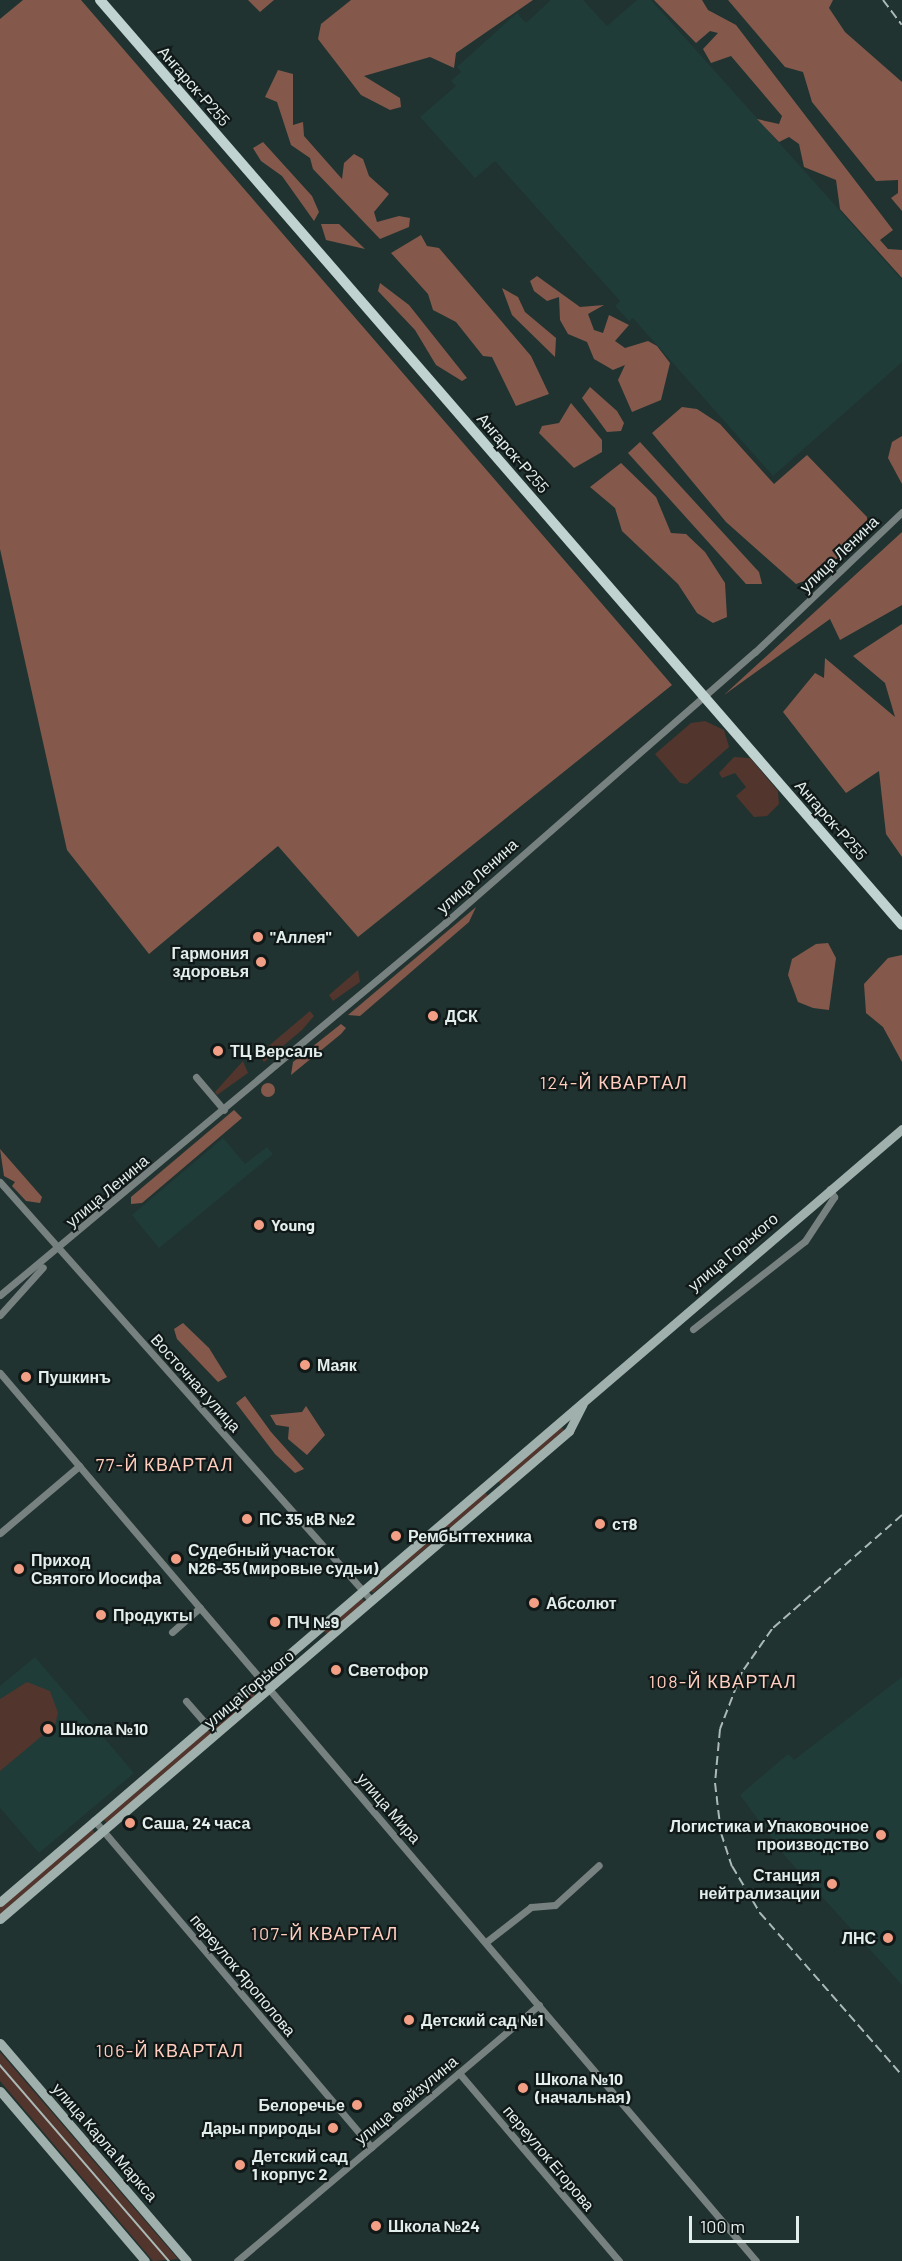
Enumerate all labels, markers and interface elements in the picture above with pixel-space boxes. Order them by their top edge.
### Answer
street label: Ангарск-Р255 [154,42,234,130]
street label: Ангарск-Р255 [473,409,553,497]
street label: улица Ленина [796,512,882,596]
street label: Ангарск-Р255 [791,776,871,864]
street label: улица Ленина [433,835,521,917]
place label: "Аллея" [270,927,331,947]
marker: "Аллея" [251,930,265,944]
place label: Гармония здоровья [171,943,249,981]
marker: Гармония здоровья [254,955,268,969]
place label: ДСК [445,1006,478,1026]
marker: ДСК [426,1009,440,1023]
place label: ТЦ Версаль [230,1041,323,1061]
marker: ТЦ Версаль [211,1044,225,1058]
district label: 124-Й КВАРТАЛ [540,1071,688,1093]
street label: улица Ленина [62,1151,152,1231]
street label: улица Горького [684,1209,782,1295]
place label: Young [271,1215,315,1235]
marker: Young [252,1218,266,1232]
street label: Восточная улица [147,1330,245,1436]
place label: Маяк [317,1355,357,1375]
marker: Маяк [298,1358,312,1372]
place label: Пушкинъ [38,1367,111,1387]
marker: Пушкинъ [19,1370,33,1384]
district label: 77-Й КВАРТАЛ [96,1453,234,1475]
place label: ПС 35 кВ №2 [259,1509,355,1529]
marker: ПС 35 кВ №2 [240,1512,254,1526]
place label: ст8 [612,1514,637,1534]
marker: ст8 [593,1517,607,1531]
place label: Рембыттехника [408,1526,532,1546]
marker: Рембыттехника [389,1529,403,1543]
place label: Судебный участок N26-35 (мировые судьи) [188,1540,378,1578]
place label: Приход Святого Иосифа [31,1550,161,1588]
marker: Судебный участок N26-35 (мировые судьи) [169,1552,183,1566]
marker: Приход Святого Иосифа [12,1562,26,1576]
place label: Абсолют [546,1593,617,1613]
marker: Абсолют [527,1596,541,1610]
place label: Продукты [113,1605,193,1625]
marker: Продукты [94,1608,108,1622]
place label: ПЧ №9 [287,1612,339,1632]
marker: ПЧ №9 [268,1615,282,1629]
street label: улица Горького [200,1646,298,1732]
place label: Светофор [348,1660,429,1680]
marker: Светофор [329,1663,343,1677]
district label: 108-Й КВАРТАЛ [649,1670,797,1692]
place label: Школа №10 [60,1719,148,1739]
marker: Школа №10 [41,1722,55,1736]
street label: улица Мира [353,1769,425,1847]
place label: Саша, 24 часа [142,1813,250,1833]
marker: Саша, 24 часа [123,1816,137,1830]
place label: Логистика и Упаковочное производство [670,1816,869,1854]
marker: Логистика и Упаковочное производство [874,1828,888,1842]
place label: Станция нейтрализации [699,1865,820,1903]
marker: Станция нейтрализации [825,1877,839,1891]
street label: переулок Ярополова [186,1910,300,2040]
district label: 107-Й КВАРТАЛ [251,1922,399,1944]
place label: ЛНС [842,1928,876,1948]
marker: ЛНС [881,1931,895,1945]
place label: Детский сад №1 [421,2010,544,2030]
marker: Детский сад №1 [402,2013,416,2027]
district label: 106-Й КВАРТАЛ [96,2039,244,2061]
street label: улица Файзулина [351,2052,461,2148]
place label: Школа №10 (начальная) [535,2069,630,2107]
street label: улица Карла Маркса [48,2079,162,2205]
marker: Школа №10 (начальная) [516,2081,530,2095]
place label: Белоречье [259,2095,345,2115]
marker: Белоречье [350,2098,364,2112]
street label: переулок Егорова [499,2101,599,2215]
place label: Дары природы [202,2118,321,2138]
marker: Дары природы [326,2121,340,2135]
place label: Детский сад 1 корпус 2 [252,2146,348,2184]
marker: Детский сад 1 корпус 2 [233,2158,247,2172]
scale bar [692,2204,802,2242]
text: 100 m [700,2215,745,2237]
place label: Школа №24 [388,2216,480,2236]
marker: Школа №24 [369,2219,383,2233]

